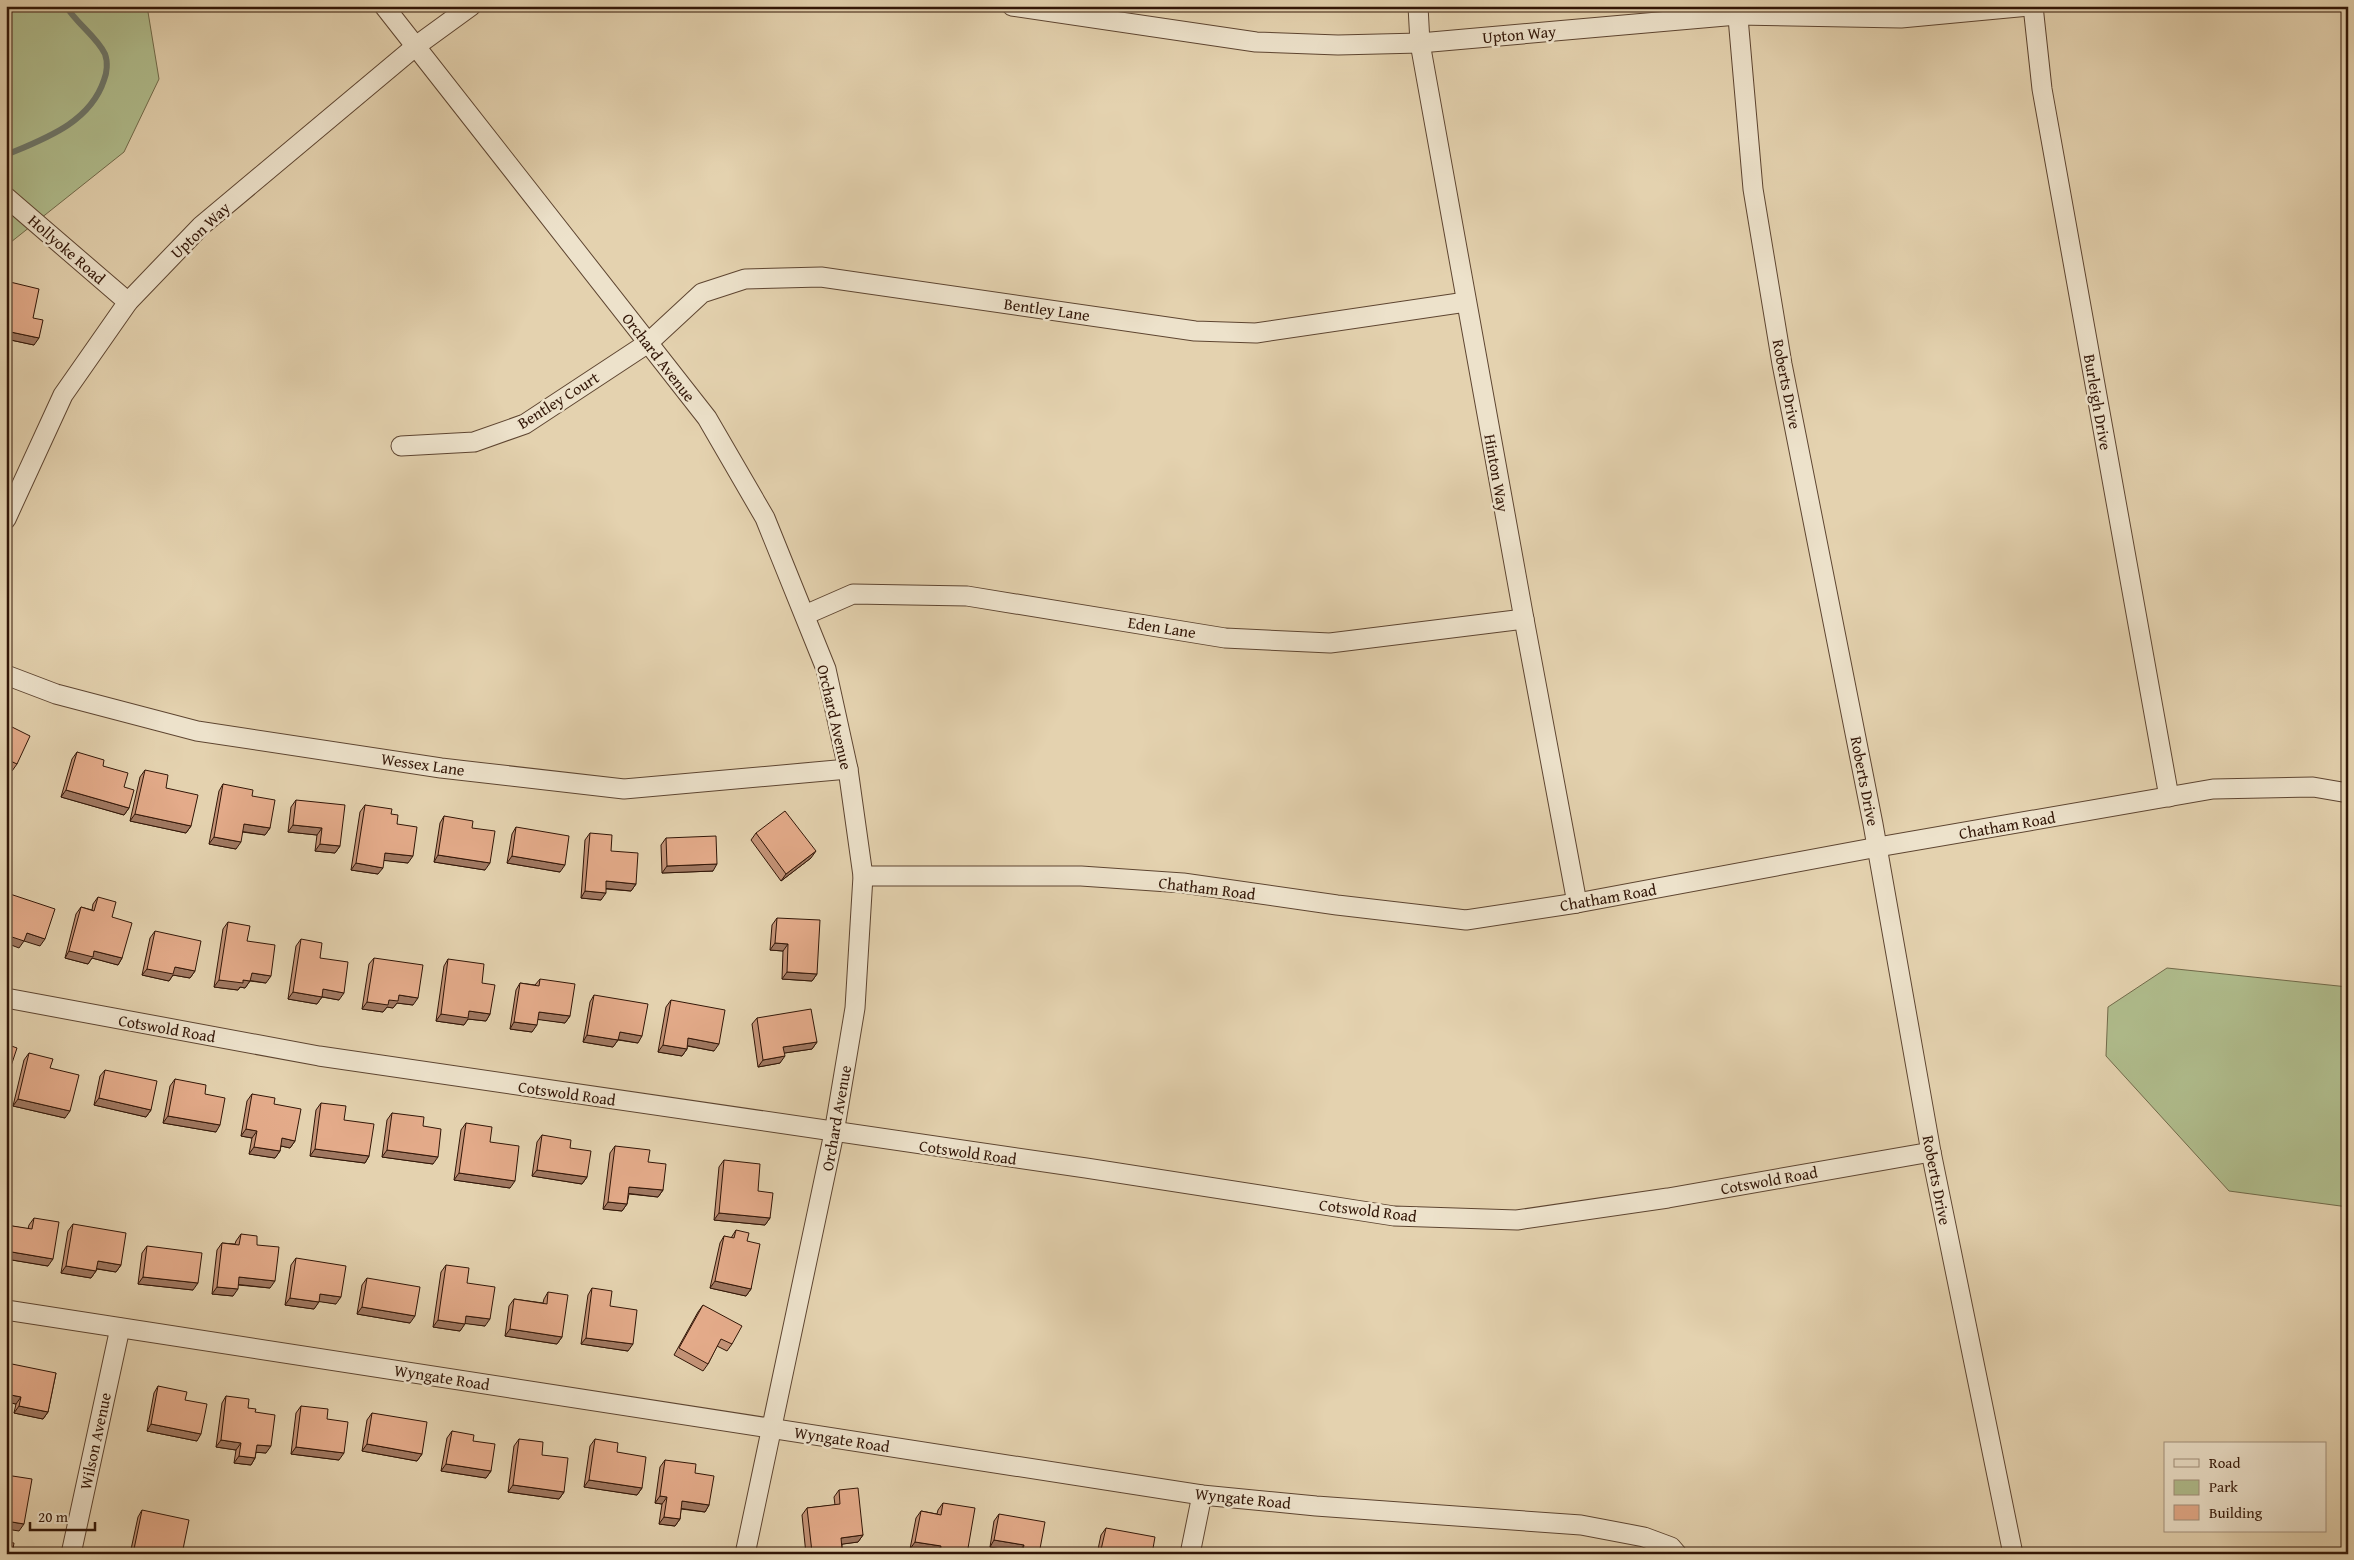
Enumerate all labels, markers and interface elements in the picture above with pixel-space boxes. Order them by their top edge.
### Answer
street label: Upton Way [1481,19,1557,49]
street label: Upton Way [165,196,235,264]
street label: Hollyoke Road [23,208,111,290]
street label: Bentley Lane [1002,291,1092,327]
street label: Orchard Avenue [617,307,701,407]
street label: Roberts Drive [1767,337,1807,431]
street label: Burleigh Drive [2078,352,2118,452]
street label: Bentley Court [512,365,604,435]
street label: Hinton Way [1478,432,1516,514]
street label: Eden Lane [1126,610,1198,644]
street label: Orchard Avenue [811,662,859,772]
street label: Roberts Drive [1845,734,1885,828]
street label: Wessex Lane [380,746,466,782]
street label: Chatham Road [1957,805,2058,845]
street label: Chatham Road [1157,870,1257,906]
street label: Chatham Road [1558,877,1659,917]
street label: Cotswold Road [117,1008,218,1048]
street label: Orchard Avenue [815,1063,857,1173]
street label: Cotswold Road [517,1074,618,1112]
street label: Cotswold Road [918,1133,1019,1171]
street label: Roberts Drive [1917,1133,1957,1227]
street label: Cotswold Road [1719,1160,1820,1200]
street label: Cotswold Road [1318,1192,1419,1228]
street label: Wyngate Road [393,1358,492,1396]
street label: Wilson Avenue [73,1390,117,1492]
street label: Wyngate Road [793,1420,892,1458]
legend [2164,1442,2326,1532]
text: Road [2209,1452,2240,1473]
text: Park [2209,1476,2238,1497]
street label: Wyngate Road [1194,1481,1293,1515]
scale bar [30,1500,95,1532]
text: Building [2209,1502,2263,1523]
text: 20 m [38,1506,69,1527]

